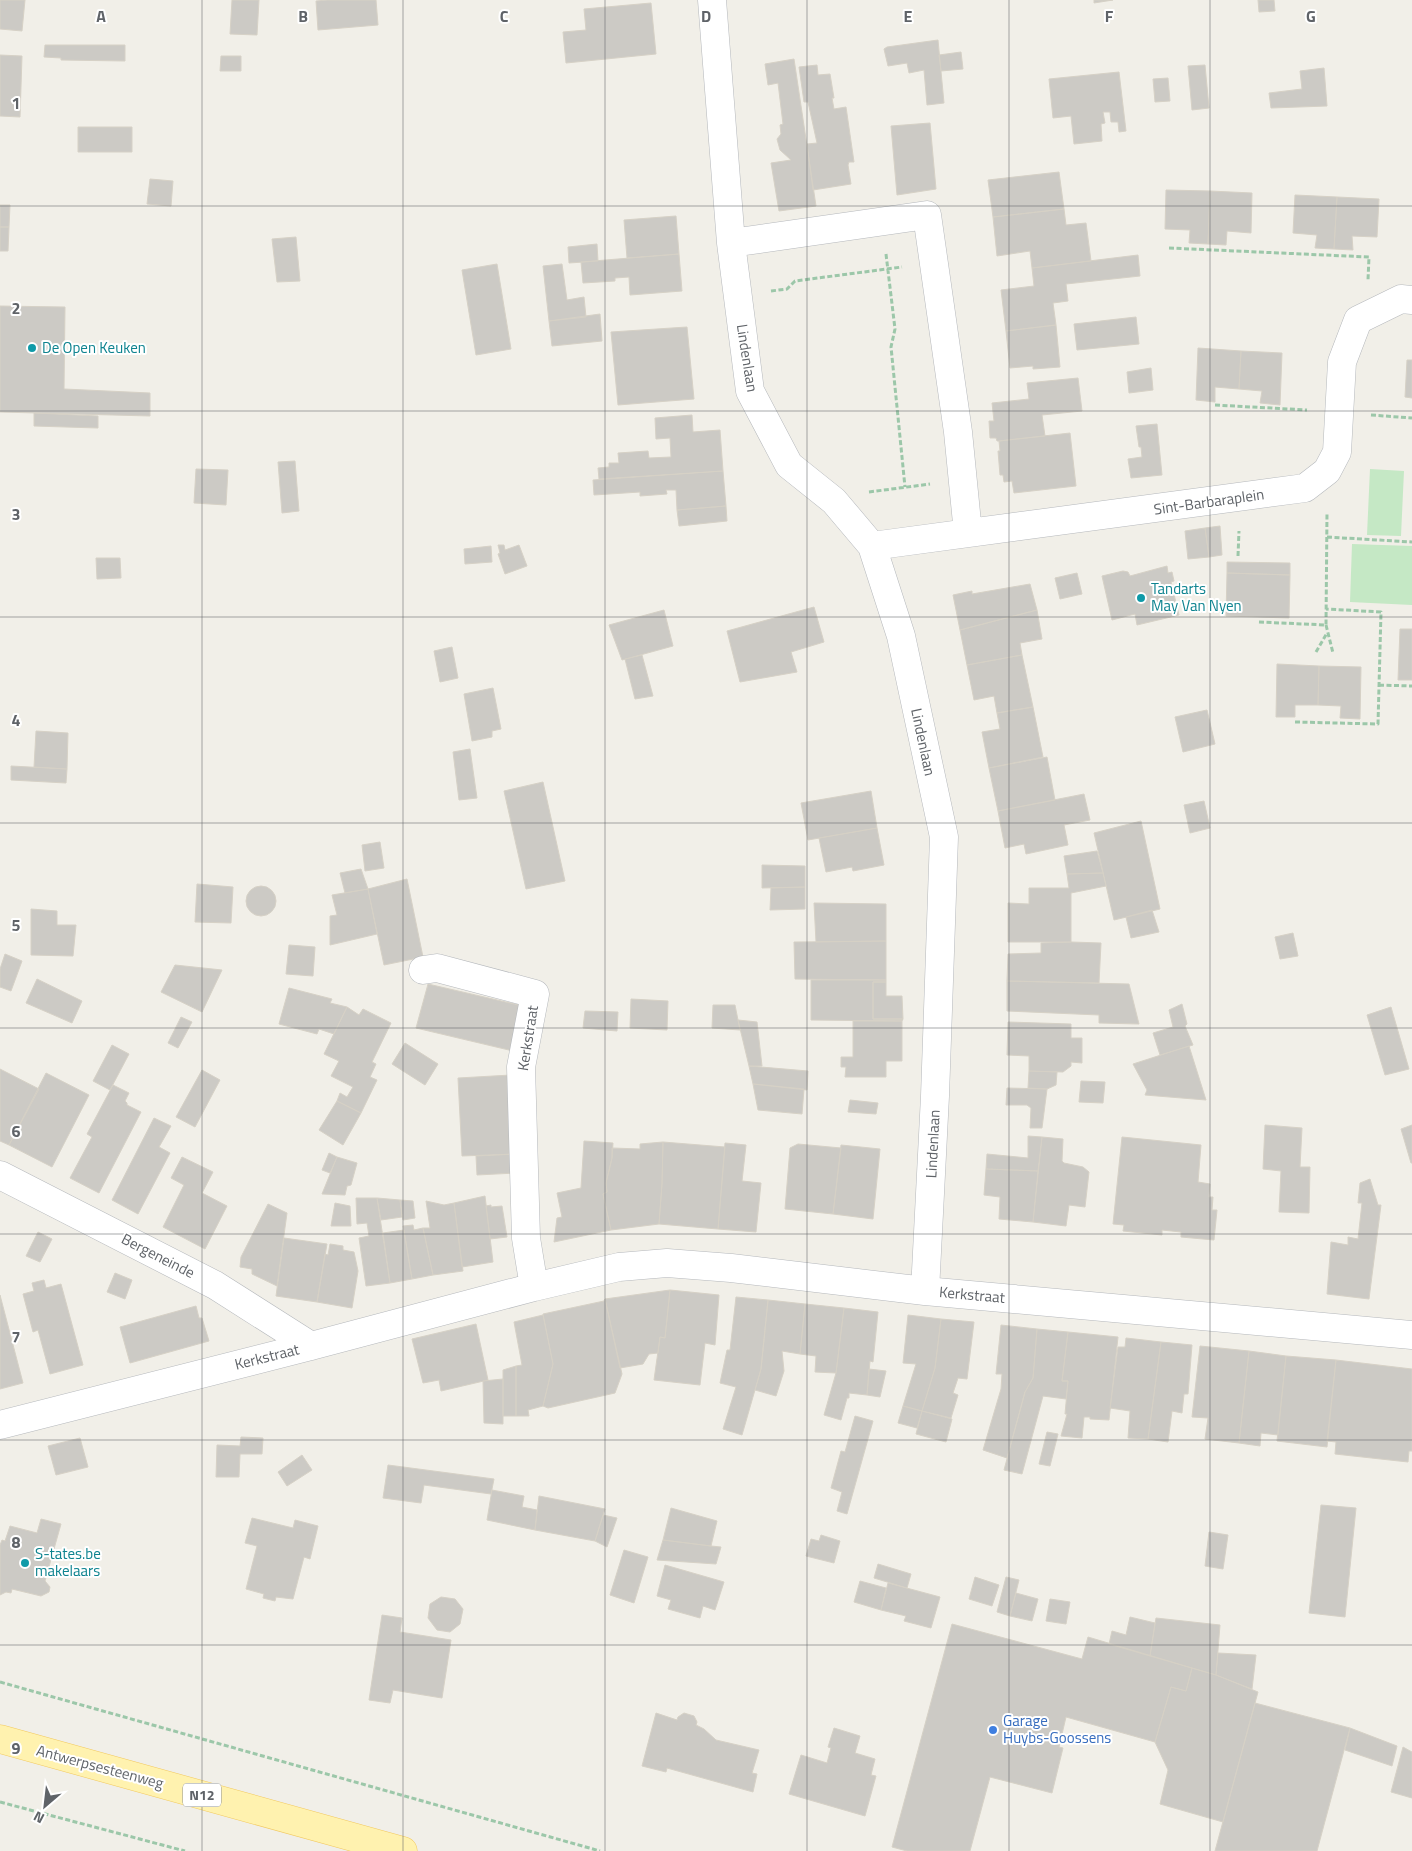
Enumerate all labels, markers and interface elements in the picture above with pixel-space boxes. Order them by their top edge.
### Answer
text: A [96,4,106,28]
text: B [298,4,308,28]
text: C [500,4,509,28]
text: D [701,4,711,28]
text: E [904,4,913,28]
text: F [1105,4,1114,28]
text: G [1306,4,1316,28]
text: 1 [12,91,20,115]
text: 2 [12,296,20,320]
street label: Lindenlaan [731,322,764,394]
place label: De Open Keuken [42,336,146,359]
marker: De Open Keuken [26,342,38,354]
street label: Sint-Barbaraplein [1152,482,1266,521]
text: 3 [12,502,20,526]
place label: Tandarts May Van Nyen [1151,577,1242,617]
marker: Tandarts May Van Nyen [1135,592,1147,604]
street label: Lindenlaan [905,706,942,778]
text: 4 [12,708,21,732]
text: 5 [12,913,21,937]
street label: Kerkstraat [511,1003,544,1072]
street label: Lindenlaan [919,1109,946,1179]
text: 6 [12,1119,21,1143]
street label: Bergeneinde [118,1227,199,1284]
street label: Kerkstraat [938,1280,1007,1309]
text: 7 [12,1325,20,1349]
street label: Kerkstraat [232,1337,302,1376]
text: 8 [12,1530,21,1554]
place label: S-tates.be makelaars [35,1542,101,1582]
marker: S-tates.be makelaars [19,1557,31,1569]
place label: Garage Huybs-Goossens [1003,1709,1111,1749]
marker: Garage Huybs-Goossens [987,1724,999,1736]
text: 9 [12,1736,21,1760]
street label: Antwerpsesteenweg [34,1738,167,1795]
north arrow [20,1781,70,1831]
road number: N12 [183,1784,221,1806]
text: N [29,1806,48,1829]

